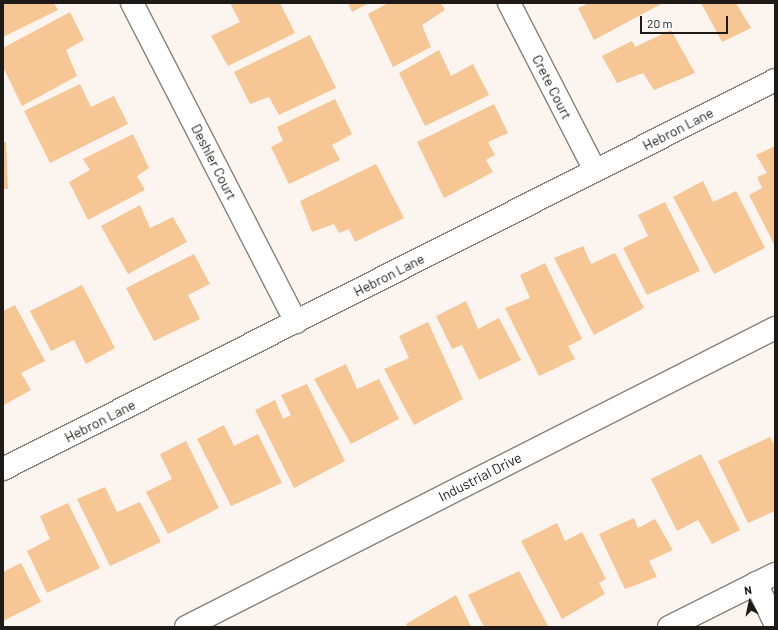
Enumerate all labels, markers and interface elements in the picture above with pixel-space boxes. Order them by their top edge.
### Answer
scale bar [642,8,730,34]
text: 20 m [647,16,673,30]
street label: Crete Court [529,52,575,122]
street label: Hebron Lane [640,104,716,154]
street label: Deshler Court [188,121,240,203]
street label: Hebron Lane [351,250,427,300]
street label: Hebron Lane [62,396,138,446]
street label: Industrial Drive [436,449,524,505]
north arrow [730,582,770,622]
text: N [743,583,753,597]

